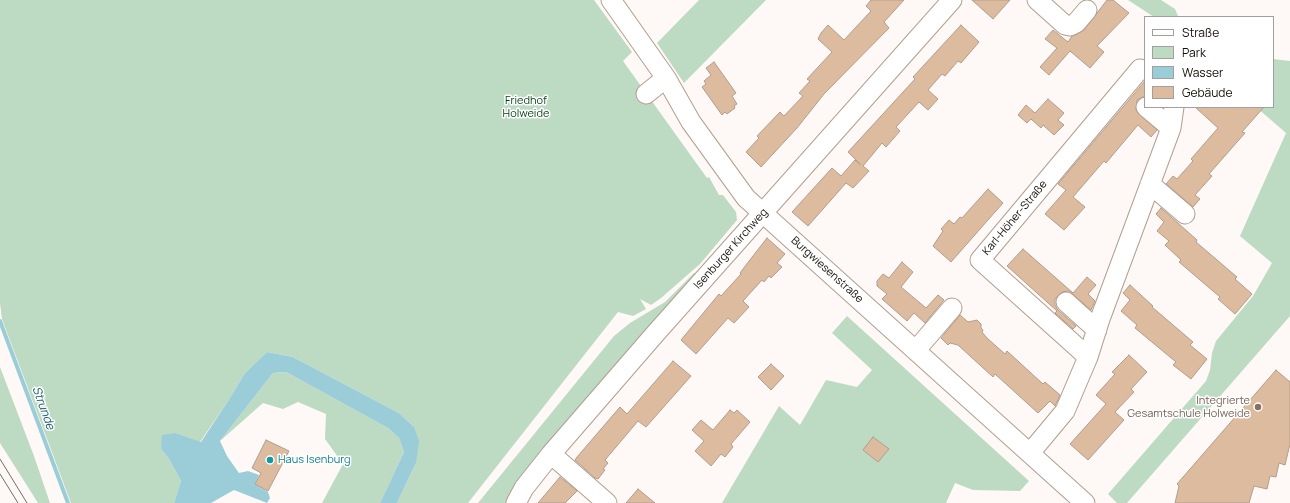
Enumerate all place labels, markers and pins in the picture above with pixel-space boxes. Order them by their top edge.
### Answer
place label: Integrierte Gesamtschule Holweide [1127,394,1250,420]
marker: Integrierte Gesamtschule Holweide [1253,402,1263,412]
place label: Haus Isenburg [278,453,351,467]
marker: Haus Isenburg [265,455,275,465]

